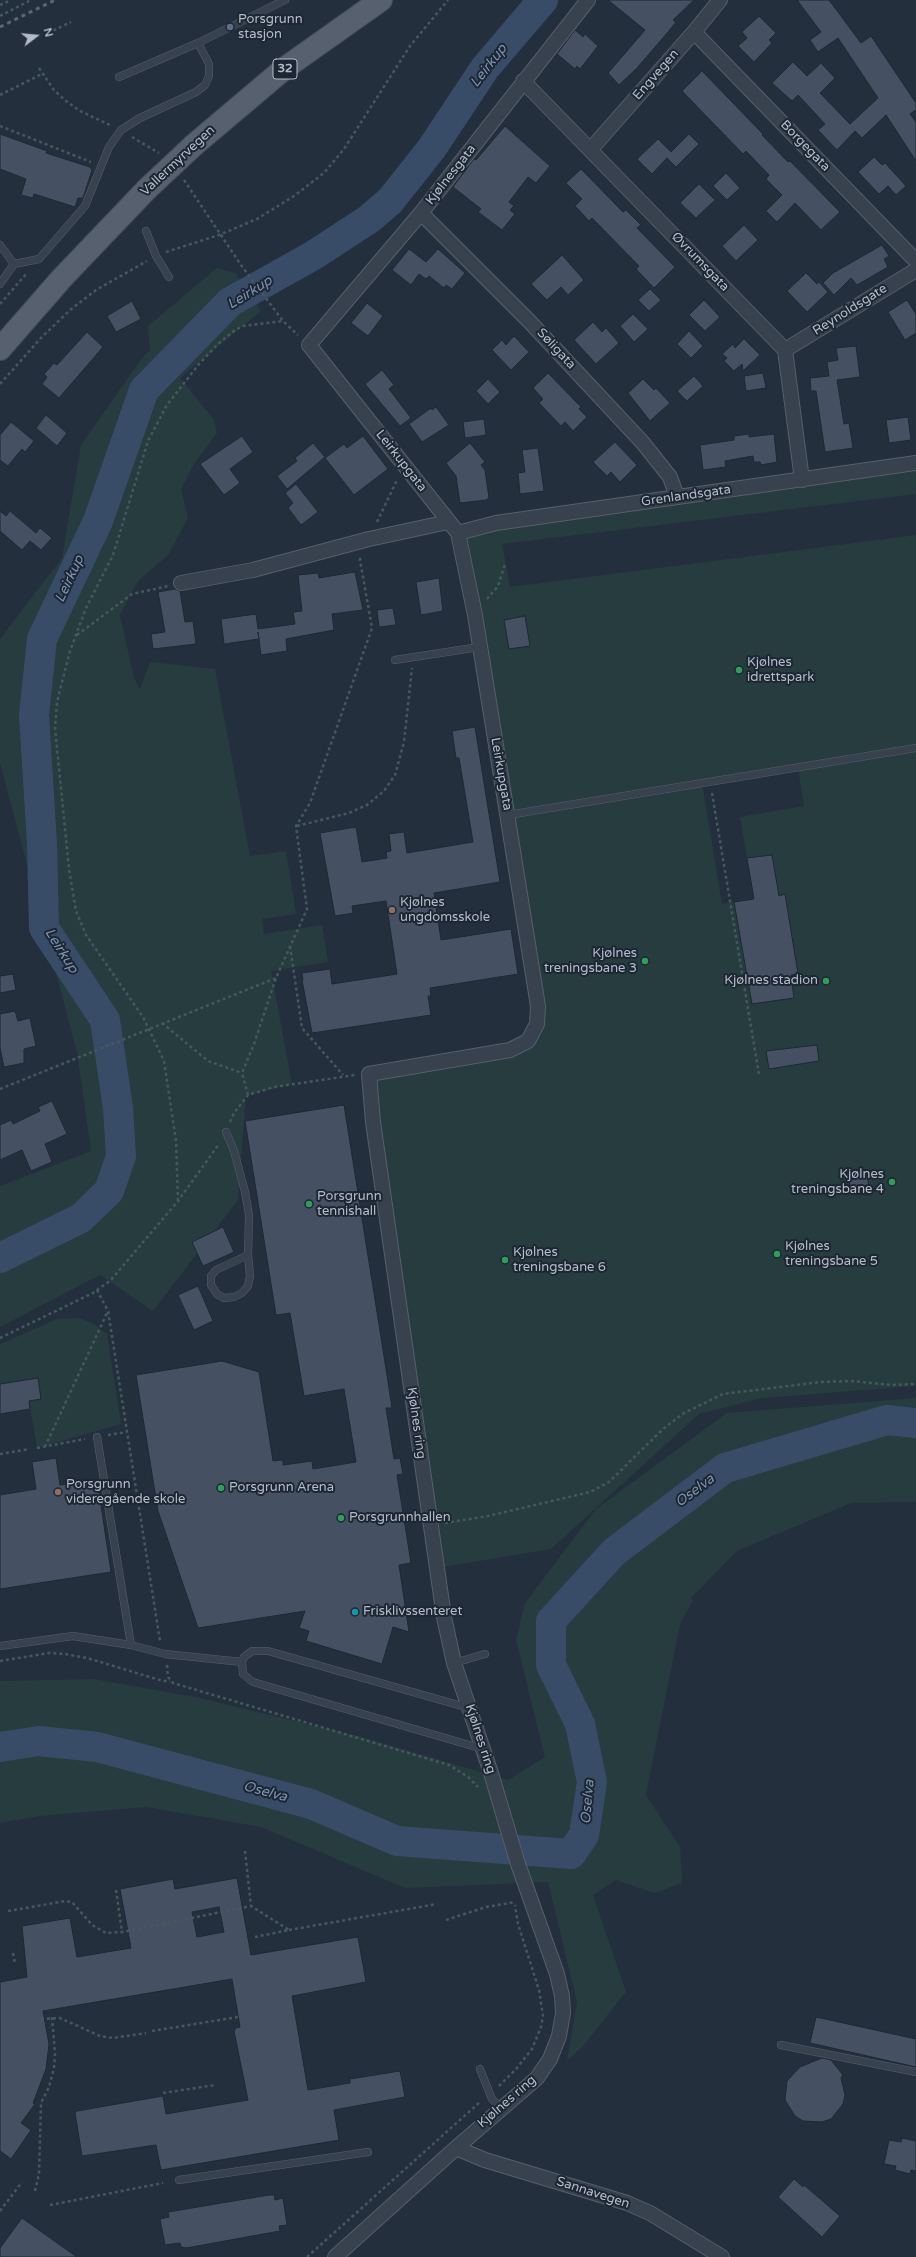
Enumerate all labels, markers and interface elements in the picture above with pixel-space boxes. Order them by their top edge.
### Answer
place label: Porsgrunn stasjon [238,12,303,43]
north arrow [16,16,56,56]
marker: Porsgrunn stasjon [225,22,235,32]
text: N [41,27,55,39]
water label: Leirkup [467,41,511,91]
street label: Engvegen [630,47,682,103]
road number: 32 [273,59,297,79]
street label: Borgegata [777,117,833,175]
street label: Vallermyrvegen [138,123,218,199]
street label: Kjølnesgata [423,142,479,208]
street label: Øvrumsgata [668,229,732,295]
water label: Leirkup [224,273,276,313]
street label: Reynoldsgate [810,281,890,339]
street label: Søligata [533,325,579,373]
street label: Leirkupgata [372,427,430,495]
street label: Grenlandsgata [640,482,732,510]
water label: Leirkup [52,553,88,605]
place label: Kjølnes idrettspark [747,655,814,686]
marker: Kjølnes idrettspark [734,665,744,675]
street label: Leirkupgata [487,736,515,812]
place label: Kjølnes ungdomsskole [400,895,490,926]
marker: Kjølnes ungdomsskole [387,905,397,915]
water label: Leirkup [41,925,81,977]
place label: Kjølnes treningsbane 3 [544,946,637,977]
marker: Kjølnes treningsbane 3 [640,956,650,966]
place label: Kjølnes stadion [724,973,818,989]
marker: Kjølnes stadion [821,976,831,986]
place label: Kjølnes treningsbane 4 [791,1167,884,1198]
marker: Kjølnes treningsbane 4 [887,1177,897,1187]
place label: Porsgrunn tennishall [317,1189,382,1220]
marker: Porsgrunn tennishall [304,1199,314,1209]
place label: Kjølnes treningsbane 5 [785,1239,878,1270]
place label: Kjølnes treningsbane 6 [513,1245,606,1276]
marker: Kjølnes treningsbane 5 [772,1249,782,1259]
marker: Kjølnes treningsbane 6 [500,1255,510,1265]
street label: Kjølnes ring [403,1386,429,1460]
water label: Oselva [672,1471,718,1511]
place label: Porsgrunn videregående skole [66,1477,185,1508]
place label: Porsgrunn Arena [229,1480,334,1496]
marker: Porsgrunn Arena [216,1483,226,1493]
marker: Porsgrunn videregående skole [53,1487,63,1497]
place label: Porsgrunnhallen [349,1510,451,1526]
marker: Porsgrunnhallen [336,1513,346,1523]
place label: Frisklivssenteret [363,1604,462,1620]
marker: Frisklivssenteret [350,1607,360,1617]
street label: Kjølnes ring [461,1702,499,1776]
water label: Oselva [241,1778,289,1806]
water label: Oselva [578,1779,598,1825]
street label: Kjølnes ring [475,2072,539,2132]
street label: Sannavegen [554,2174,632,2212]

